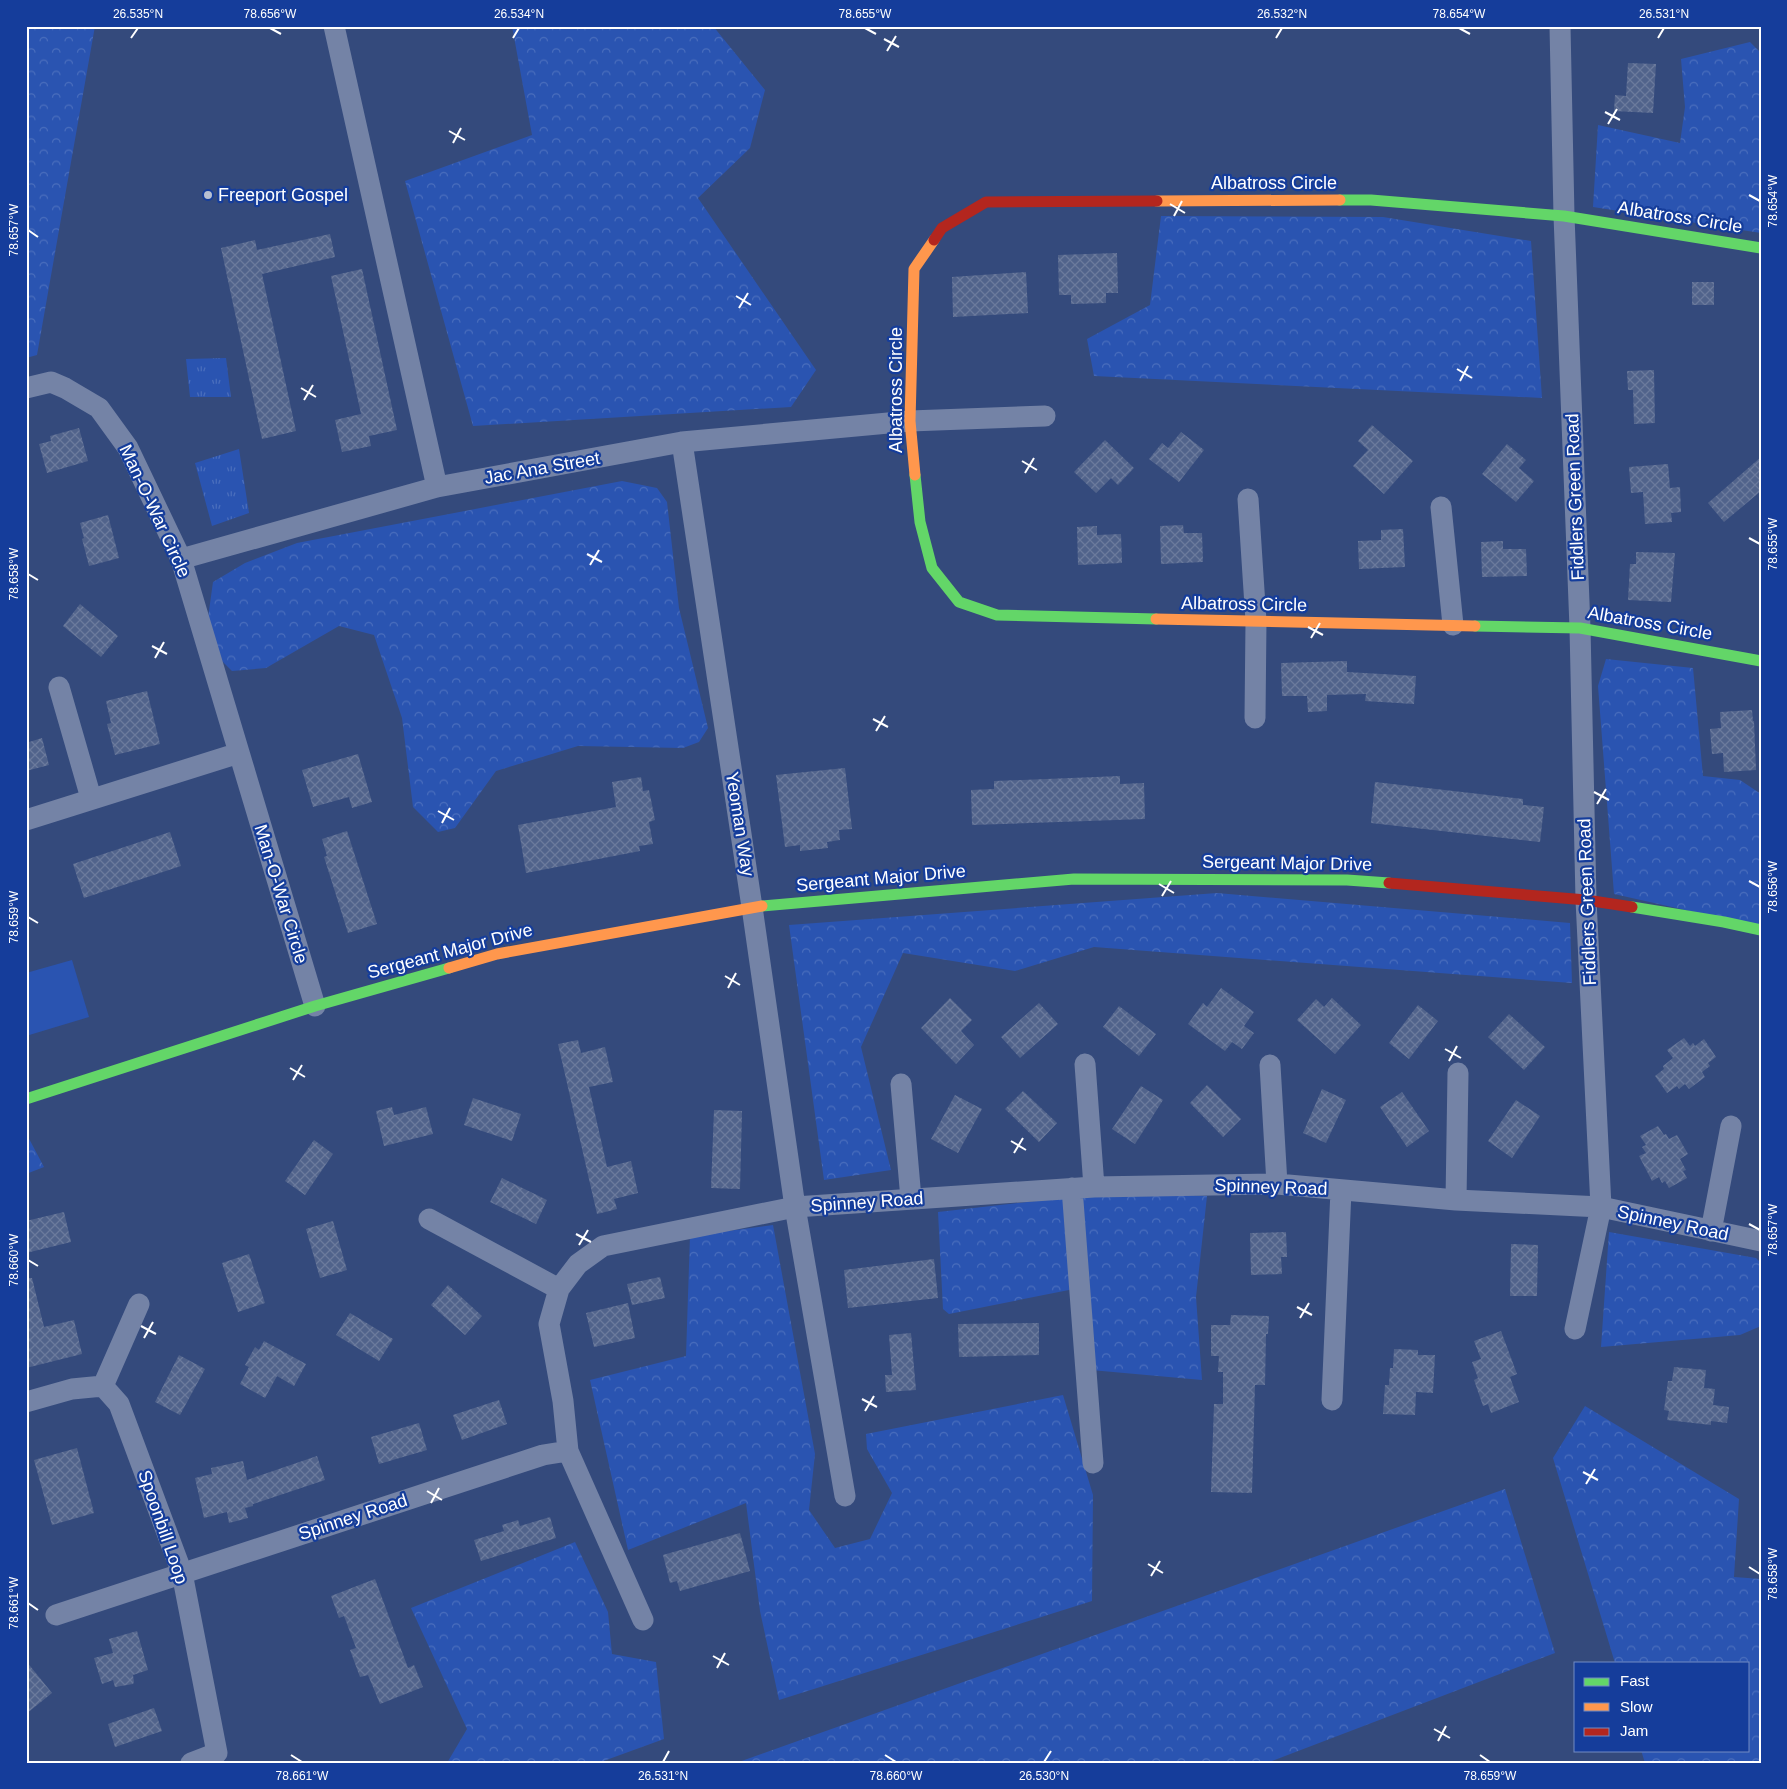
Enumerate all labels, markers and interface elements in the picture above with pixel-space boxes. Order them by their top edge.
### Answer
text: 26.535°N [113,7,163,21]
text: 78.656°W [244,7,297,21]
text: 26.534°N [494,7,544,21]
text: 78.655°W [839,7,892,21]
text: 26.532°N [1257,7,1307,21]
text: 78.654°W [1433,7,1486,21]
text: 26.531°N [1639,7,1689,21]
street label: Albatross Circle [1211,173,1337,193]
text: 78.654°W [1766,174,1780,227]
place label: Freeport Gospel [218,185,348,205]
marker: Freeport Gospel [202,189,214,201]
street label: Albatross Circle [1616,197,1744,237]
text: 78.657°W [7,203,21,256]
street label: Albatross Circle [886,327,906,453]
street label: Fiddlers Green Road [1562,413,1588,581]
street label: Man-O-War Circle [115,441,195,581]
street label: Jac Ana Street [483,448,601,488]
text: 78.655°W [1766,517,1780,570]
text: 78.658°W [7,547,21,600]
street label: Albatross Circle [1181,593,1307,615]
street label: Albatross Circle [1586,602,1714,644]
street label: Yeoman Way [722,770,758,878]
street label: Fiddlers Green Road [1574,818,1600,986]
street label: Man-O-War Circle [250,822,312,966]
street label: Sergeant Major Drive [1202,852,1372,874]
text: 78.656°W [1766,860,1780,913]
street label: Sergeant Major Drive [795,861,967,895]
text: 78.659°W [7,890,21,943]
street label: Sergeant Major Drive [365,919,535,983]
street label: Spinney Road [1214,1175,1328,1199]
street label: Spinney Road [810,1188,924,1216]
street label: Spinney Road [1616,1201,1730,1245]
text: 78.657°W [1766,1203,1780,1256]
text: 78.660°W [7,1233,21,1286]
street label: Spoonbill Loop [134,1467,192,1587]
street label: Spinney Road [296,1490,410,1544]
text: 78.658°W [1766,1547,1780,1600]
text: 78.661°W [7,1576,21,1629]
legend [1574,1662,1750,1752]
text: Fast [1620,1672,1650,1689]
text: Slow [1620,1698,1653,1715]
text: Jam [1620,1722,1648,1739]
text: 78.661°W [276,1769,329,1783]
text: 26.531°N [638,1769,688,1783]
text: 78.660°W [870,1769,923,1783]
text: 26.530°N [1019,1769,1069,1783]
text: 78.659°W [1464,1769,1517,1783]

